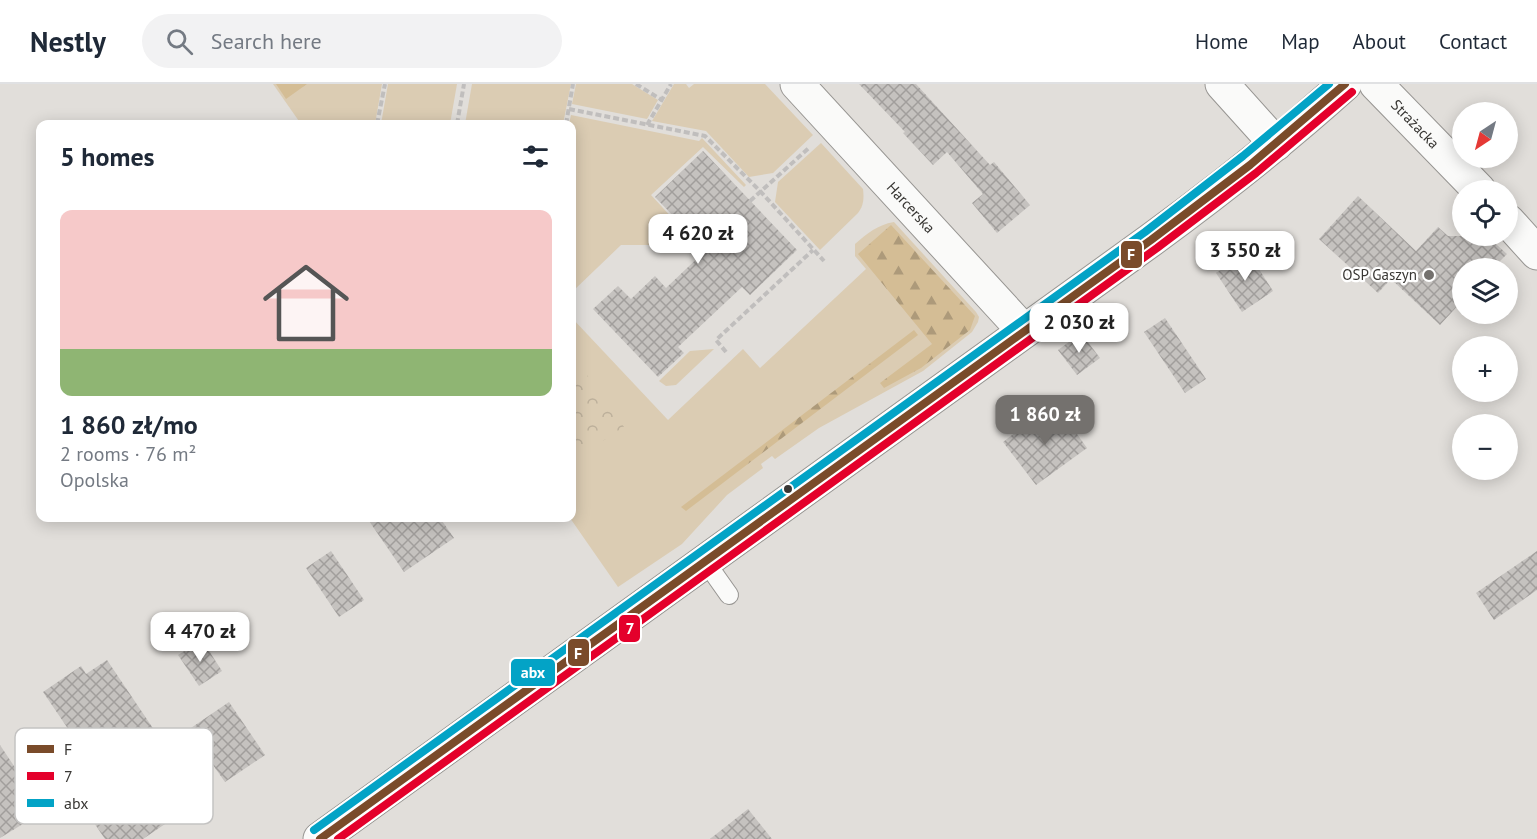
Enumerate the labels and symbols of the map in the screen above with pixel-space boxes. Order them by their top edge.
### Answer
street label: Strażacka [1387,95,1444,152]
north arrow [1452,102,1518,168]
street label: Harcerska [883,178,939,237]
pin: 4 620 zł [636,214,760,265]
pin: 3 550 zł [1183,231,1307,282]
line badge: F [1120,240,1143,269]
text: F [1127,244,1135,264]
place label: OSP Gaszyn [1342,265,1417,284]
marker: OSP Gaszyn [1422,268,1436,282]
pin: 2 030 zł [1017,303,1141,354]
pin: 1 860 zł [983,395,1107,446]
unlabelled marker [782,483,794,495]
pin: 4 470 zł [138,612,262,663]
line badge: 7 [618,614,641,643]
text: 7 [625,618,635,638]
line badge: F [567,638,590,667]
text: F [574,643,582,663]
line badge: abx [510,658,556,687]
text: abx [521,662,546,682]
legend [15,728,213,824]
text: F [64,739,72,759]
text: 7 [64,766,73,786]
text: abx [64,793,88,813]

